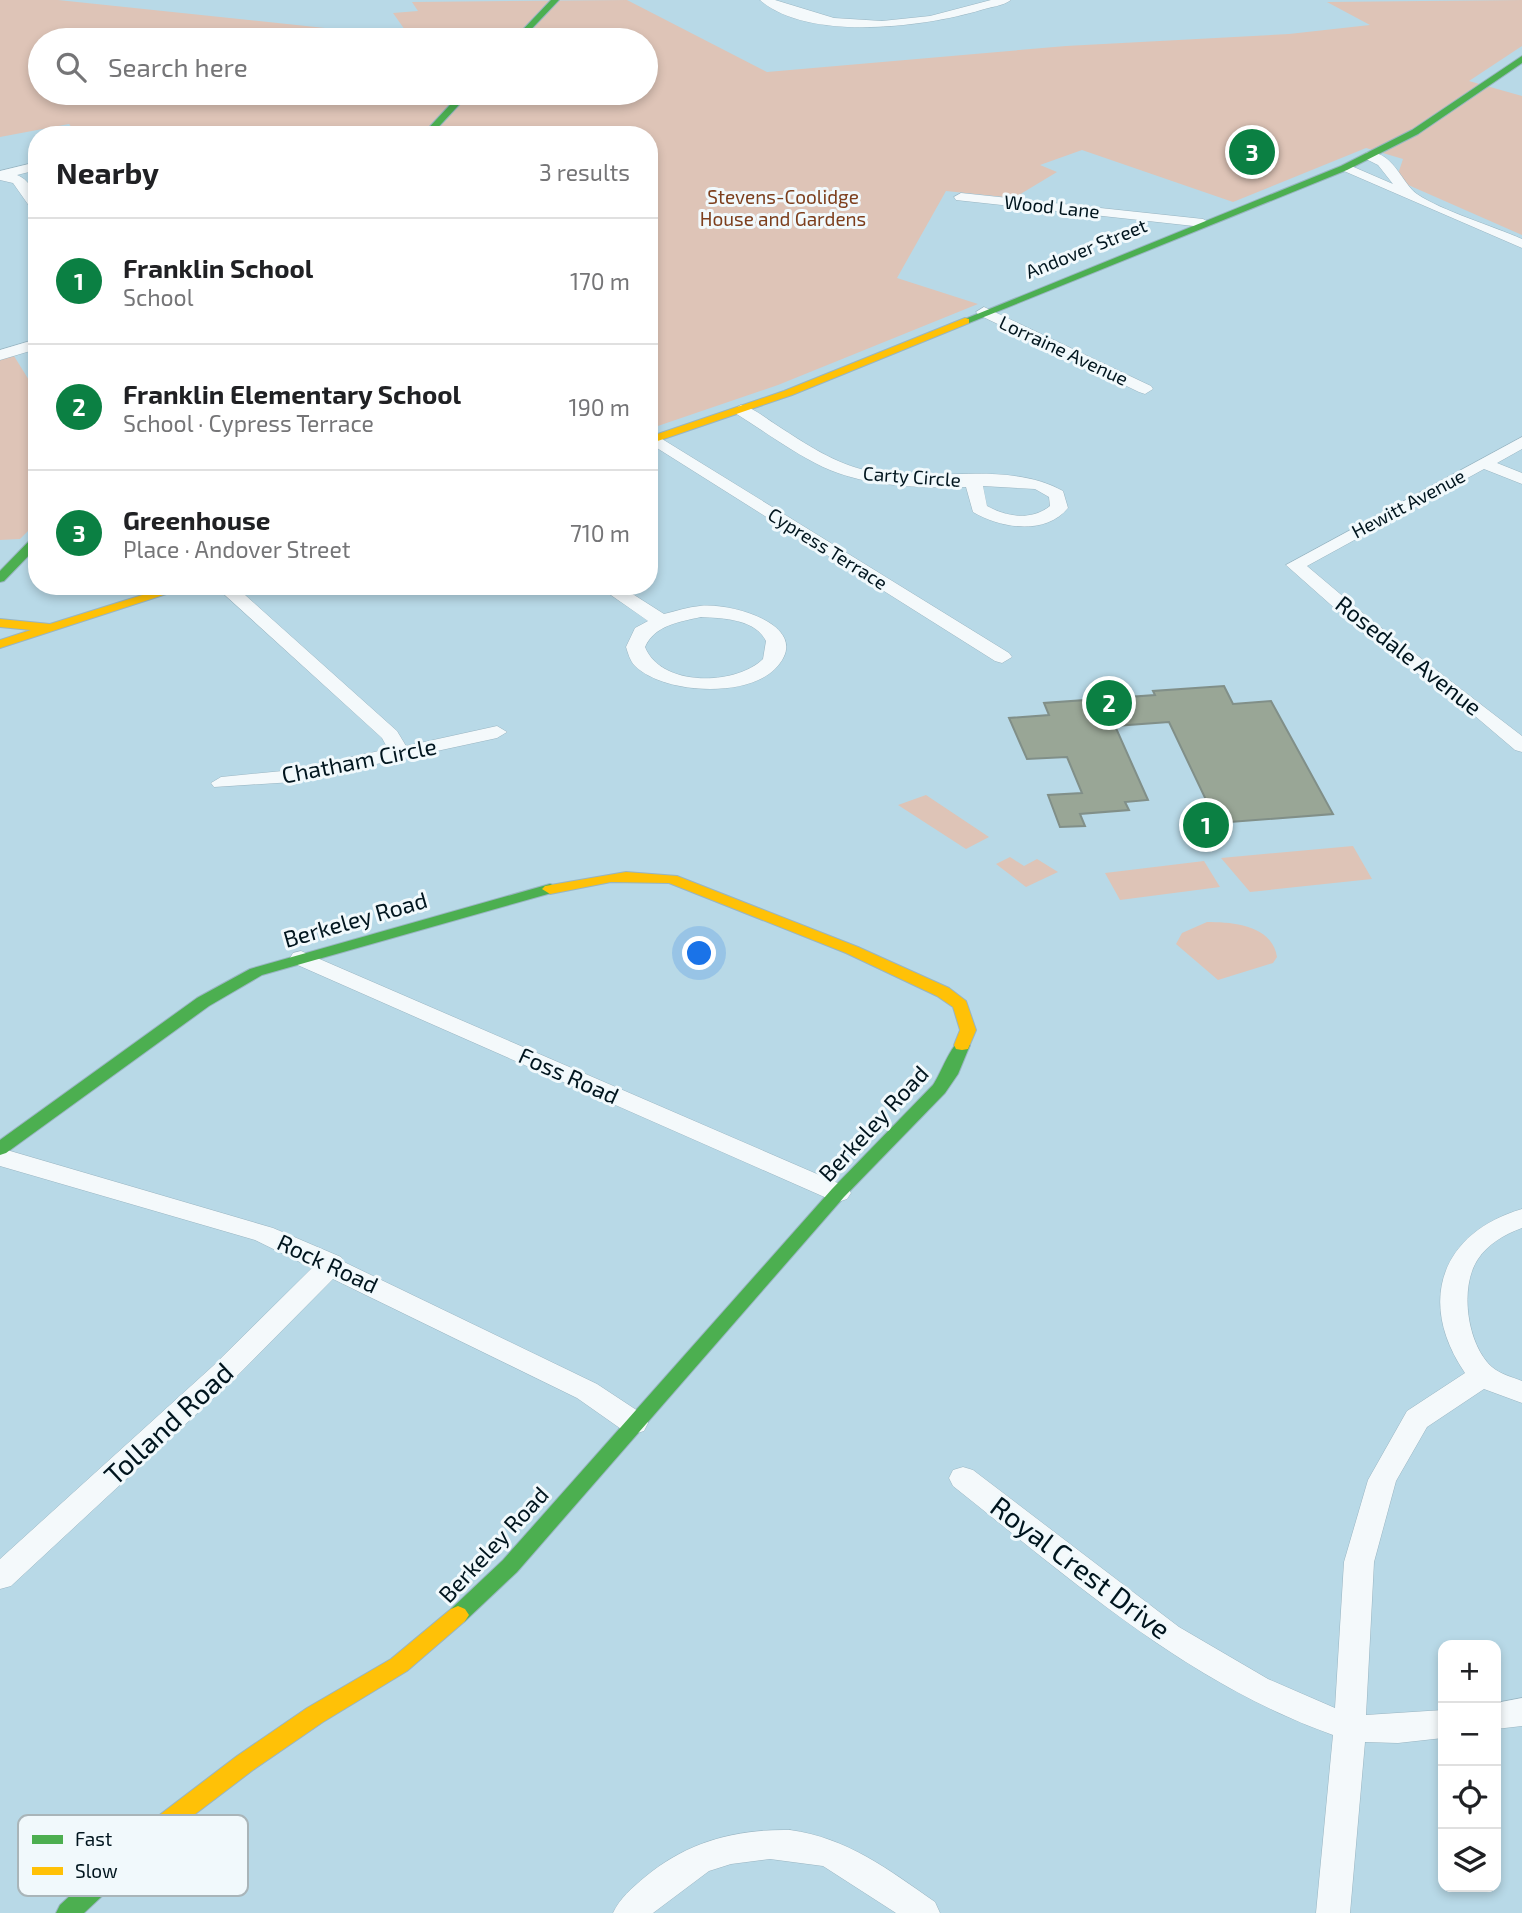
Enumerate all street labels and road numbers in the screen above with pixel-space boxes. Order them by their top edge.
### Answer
street label: Wood Lane [1003,190,1101,222]
street label: Andover Street [1022,213,1150,283]
street label: Lorraine Avenue [996,310,1132,390]
street label: Carty Circle [862,461,962,491]
street label: Hewitt Avenue [1347,463,1469,543]
street label: Cypress Terrace [764,502,892,594]
street label: Rosedale Avenue [1330,589,1488,721]
street label: Chatham Circle [279,731,439,789]
street label: Berkeley Road [280,885,430,953]
street label: Foss Road [515,1041,623,1109]
street label: Berkeley Road [812,1059,934,1187]
street label: Rock Road [273,1227,383,1299]
street label: Tolland Road [96,1355,240,1491]
street label: Berkeley Road [432,1480,554,1608]
street label: Royal Crest Drive [984,1488,1178,1646]

